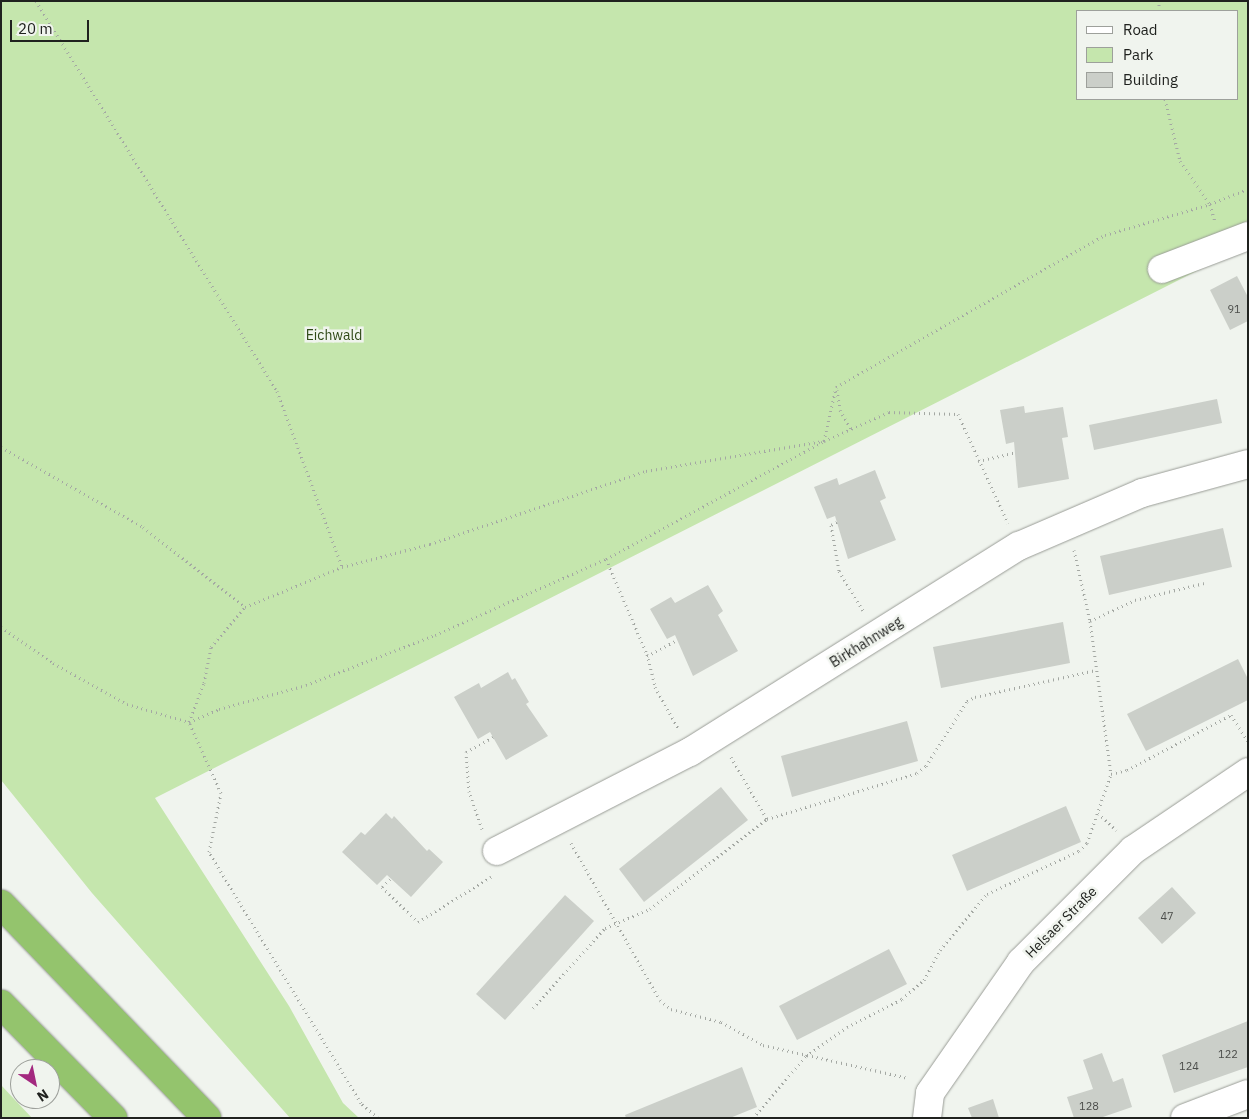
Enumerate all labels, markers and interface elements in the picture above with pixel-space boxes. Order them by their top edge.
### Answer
scale bar [12,10,91,42]
legend [1076,10,1239,100]
text: 20 m [18,19,53,38]
text: Road [1123,20,1158,39]
text: Park [1123,45,1153,64]
text: Building [1123,70,1178,89]
house number: 91 [1227,302,1241,316]
park label: Eichwald [306,327,362,343]
street label: Birkhahnweg [827,613,905,671]
street label: Helsaer Straße [1022,883,1100,961]
house number: 47 [1160,909,1174,923]
house number: 122 [1218,1047,1238,1061]
north arrow [10,1059,60,1109]
house number: 124 [1179,1059,1199,1073]
text: N [34,1085,52,1106]
house number: 128 [1079,1099,1099,1113]

